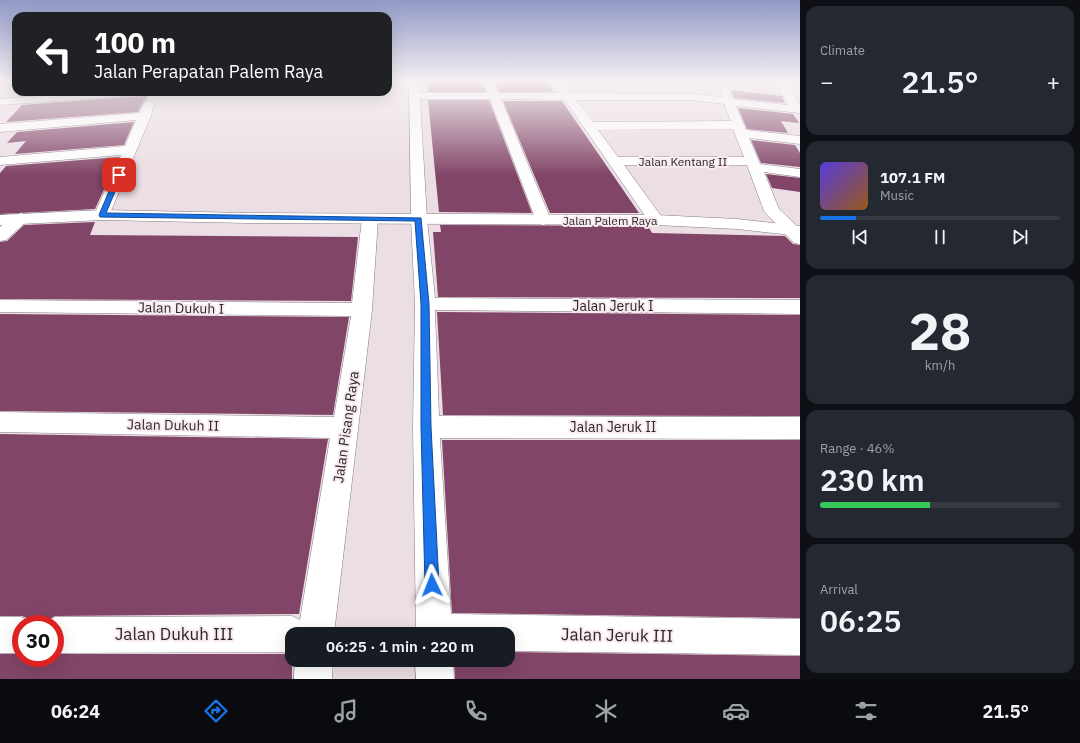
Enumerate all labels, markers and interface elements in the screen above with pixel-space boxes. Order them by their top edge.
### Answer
text: 100 m [94,24,176,61]
icon: left [28,28,80,80]
text: Climate [820,42,865,59]
text: Jalan Perapatan Palem Raya [94,60,323,83]
text: 21.5° [901,62,979,101]
text: − [820,67,833,96]
text: + [1047,67,1060,96]
street label: Jalan Kentang II [639,154,728,169]
pin [102,158,136,192]
icon: arrive [108,164,130,186]
text: 107.1 FM [880,168,945,187]
text: Music [880,187,914,204]
street label: Jalan Palem Raya [563,213,658,228]
icon: previous [849,226,871,248]
icon: pause [929,226,951,248]
icon: next [1009,226,1031,248]
street label: Jalan Jeruk I [572,297,654,315]
text: 28 [909,297,971,364]
street label: Jalan Dukuh I [138,298,224,318]
text: km/h [925,357,955,374]
street label: Jalan Pisang Raya [329,369,363,484]
street label: Jalan Dukuh II [127,415,219,435]
street label: Jalan Jeruk II [570,418,656,436]
text: Range · 46% [820,440,894,457]
text: 230 km [820,460,925,499]
position arrow [411,564,453,606]
text: Arrival [820,581,858,598]
text: 06:25 [820,601,902,640]
speed limit sign: 30 [12,615,64,667]
street label: Jalan Dukuh III [115,623,233,645]
street label: Jalan Jeruk III [561,623,673,647]
text: 06:25 · 1 min · 220 m [326,637,474,656]
icon: directions [202,697,230,725]
icon: music [332,697,360,725]
icon: phone [462,697,490,725]
icon: climate [592,697,620,725]
icon: car [722,697,750,725]
icon: filters [852,697,880,725]
text: 06:24 [51,700,100,723]
text: 21.5° [982,700,1029,723]

